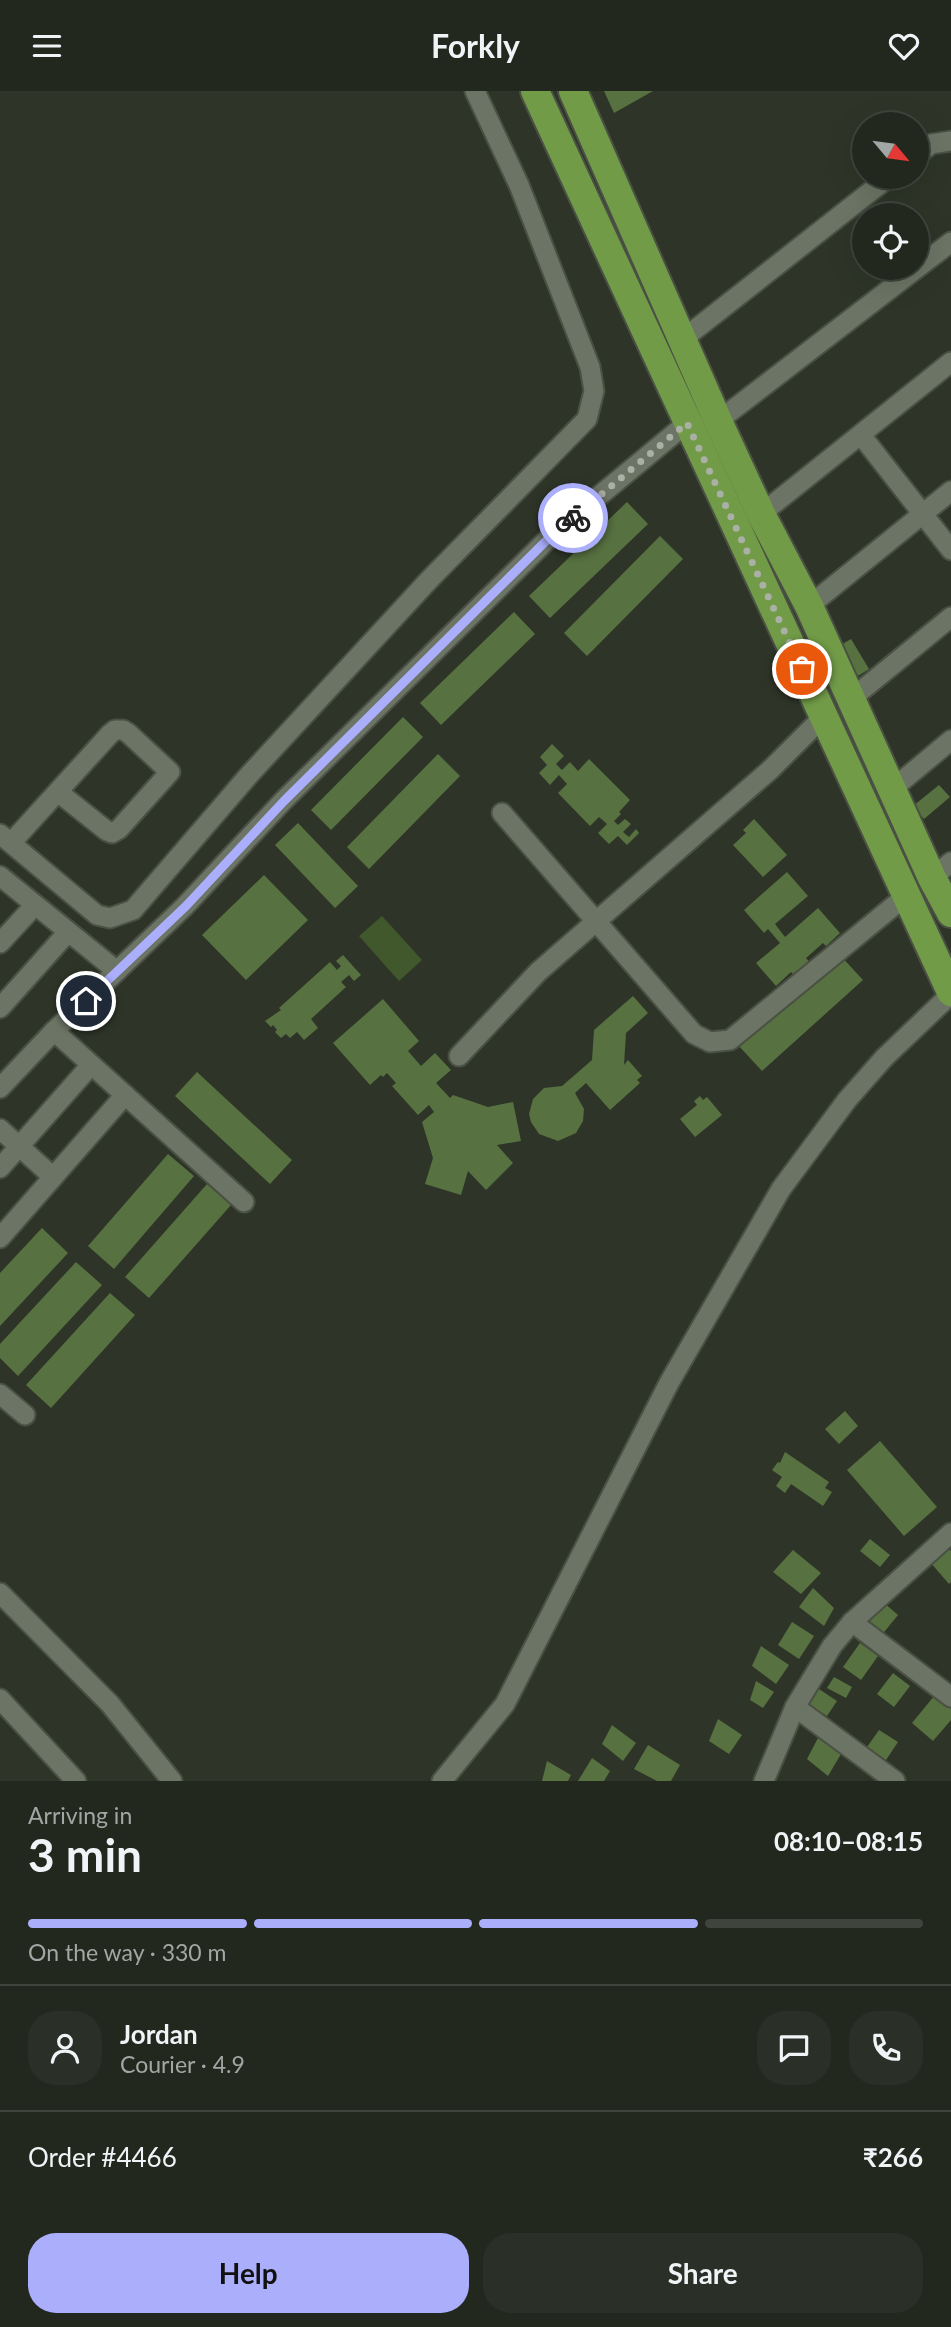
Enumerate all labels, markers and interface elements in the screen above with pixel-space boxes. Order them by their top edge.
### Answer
text: Forkly [431,26,520,65]
icon: menu [28,27,66,65]
icon: heart [885,27,923,65]
north arrow [852,112,929,189]
map controls [852,112,929,280]
button: locate [852,203,929,280]
courier [538,483,608,553]
icon: bike [554,499,592,537]
pin [772,639,832,699]
icon: bag [783,650,821,688]
pin [56,971,116,1031]
icon: home [67,982,105,1020]
text: Arriving in [28,1801,132,1829]
text: 08:10–08:15 [774,1825,923,1857]
text: 3 min [28,1827,142,1882]
text: On the way · 330 m [28,1938,227,1966]
button: person [28,2011,102,2085]
button: chat [757,2011,831,2085]
button: phone [849,2011,923,2085]
text: Jordan [120,2018,198,2050]
text: Courier · 4.9 [120,2050,245,2078]
text: Order #4466 [28,2141,177,2173]
text: ₹266 [863,2141,923,2173]
button: Help [28,2233,469,2313]
button: Share [483,2233,923,2313]

